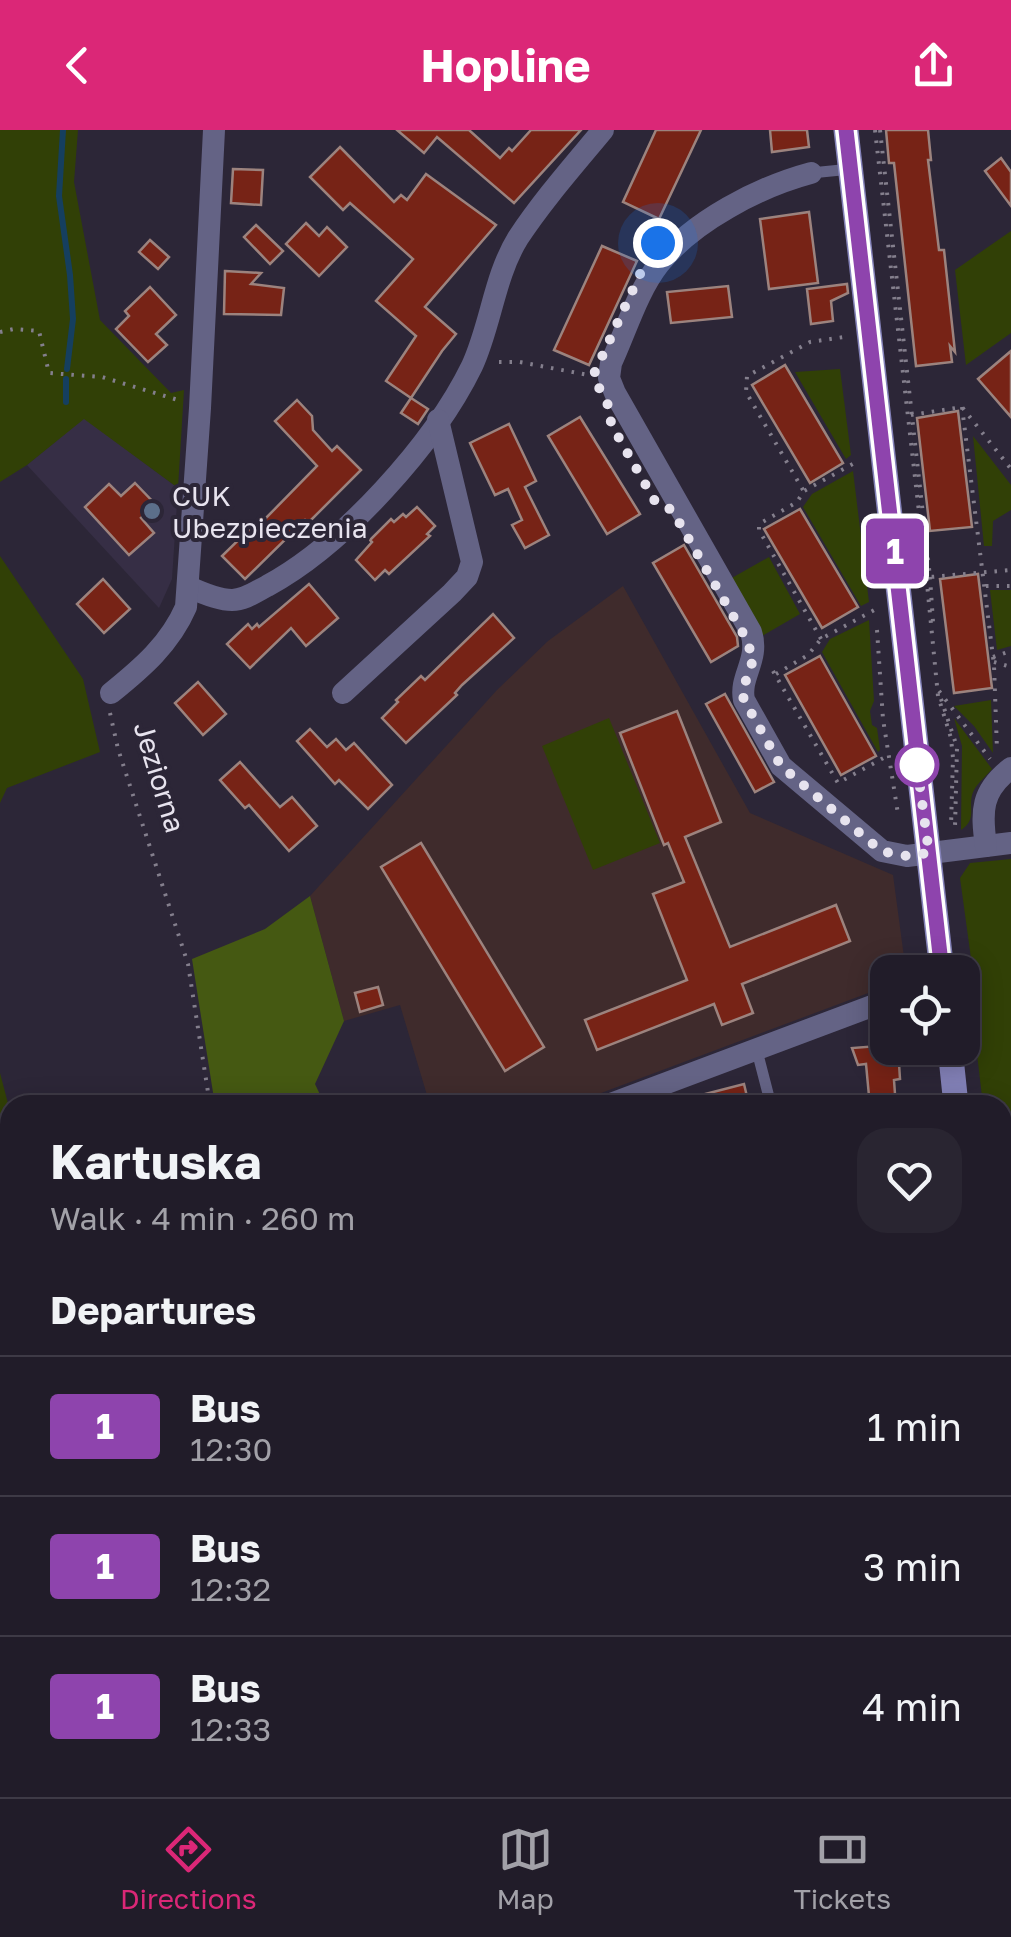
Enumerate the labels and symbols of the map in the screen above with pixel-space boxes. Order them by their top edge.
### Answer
your location [633,218,683,268]
place label: CUK Ubezpieczenia [172,479,367,544]
marker: CUK Ubezpieczenia [141,500,163,522]
line badge: 1 [862,518,928,584]
street label: Jeziorna [128,718,192,836]
unlabelled marker [896,744,938,786]

